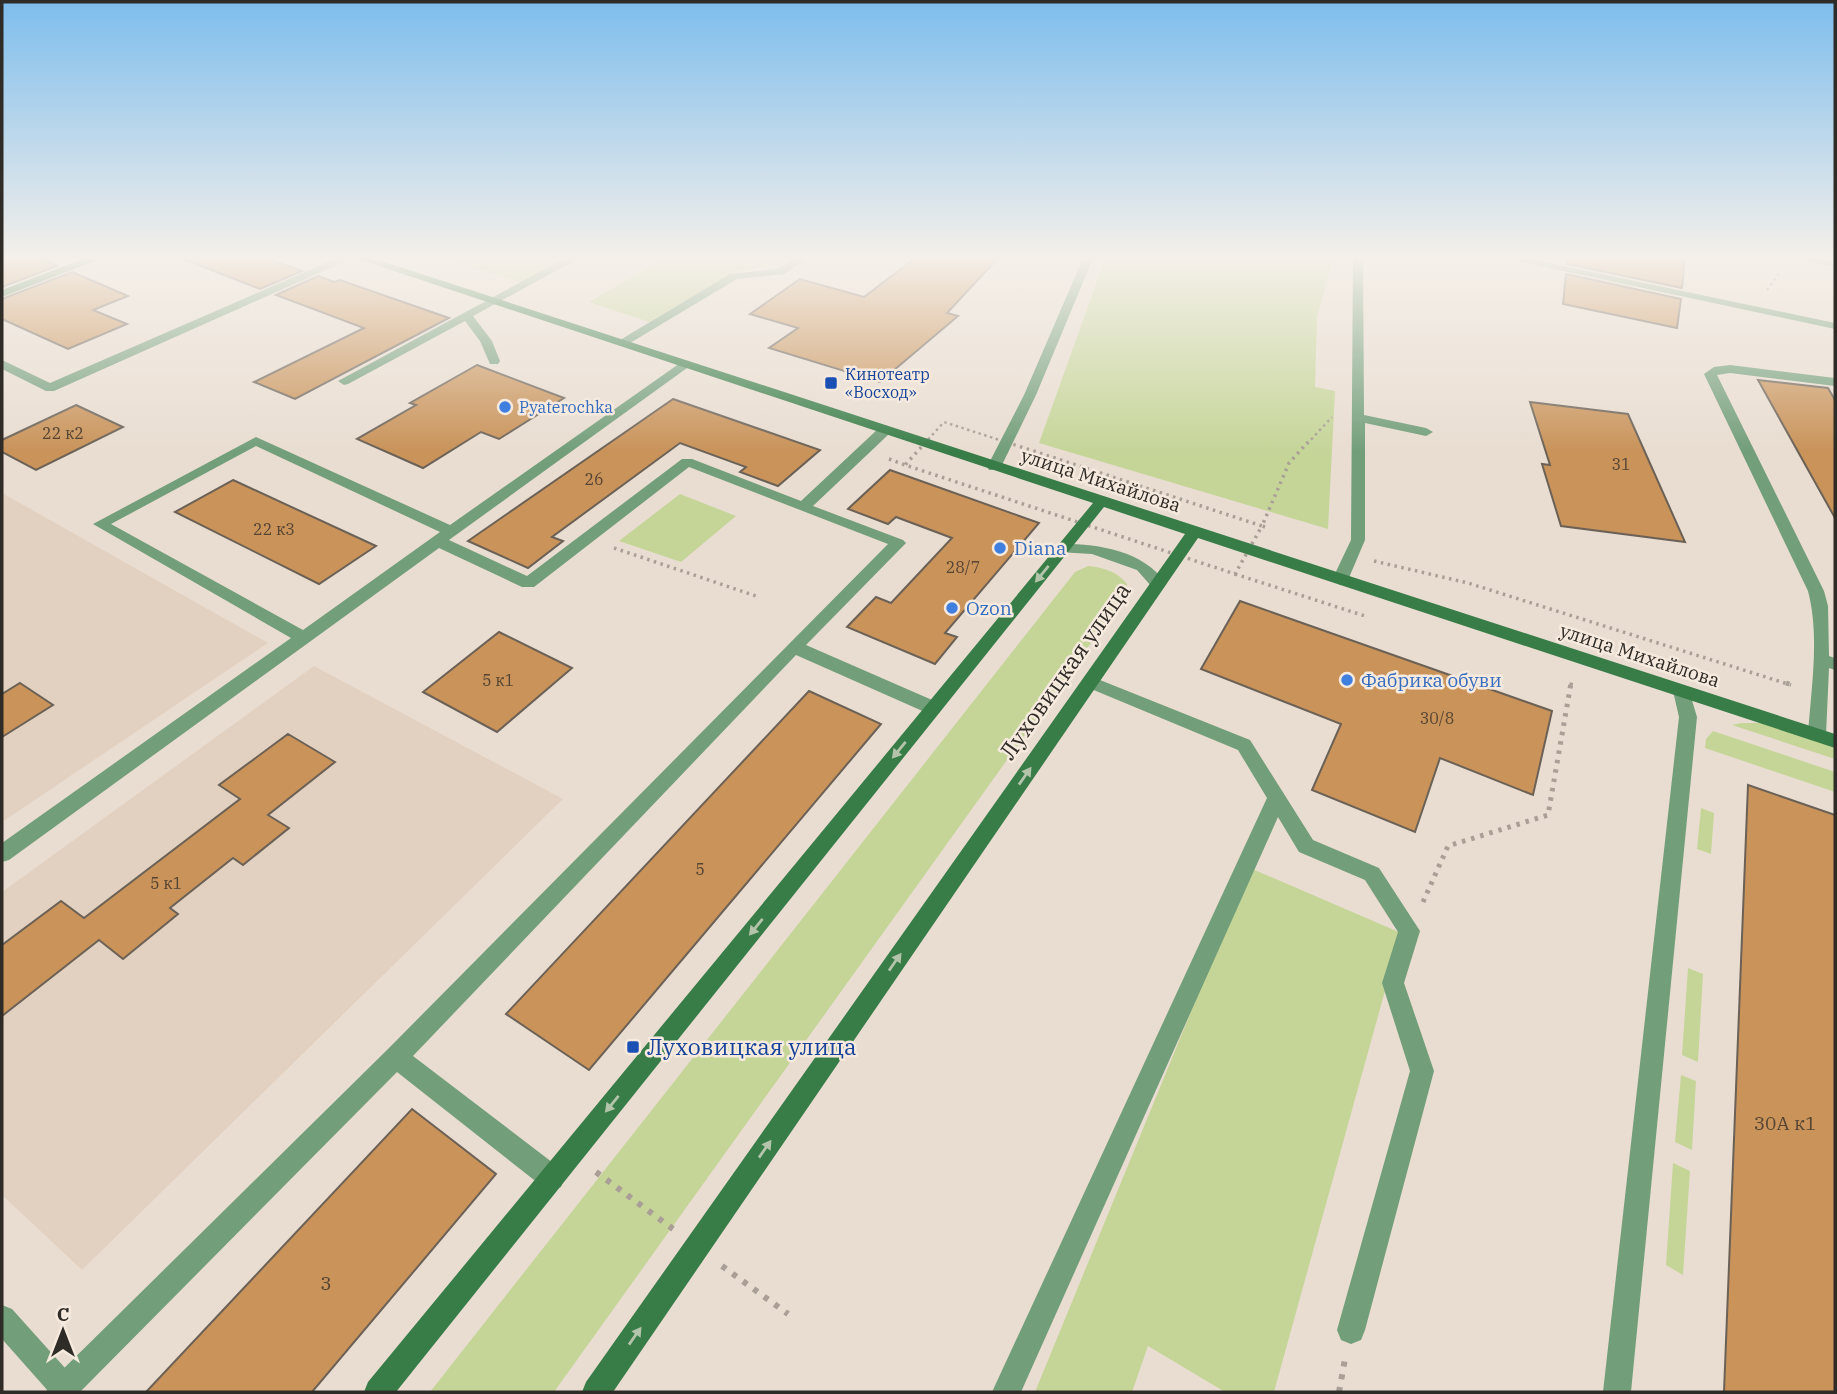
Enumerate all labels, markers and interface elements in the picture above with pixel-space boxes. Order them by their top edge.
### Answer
place label: Кинотеатр «Восход» [845,364,930,402]
marker: Кинотеатр «Восход» [823,375,839,391]
place label: Pyaterochka [519,397,613,417]
marker: Pyaterochka [497,399,513,415]
house number: 22 к2 [42,423,84,443]
street label: улица Михайлова [1018,443,1184,517]
house number: 31 [1611,454,1631,474]
house number: 26 [584,469,604,489]
house number: 22 к3 [253,519,295,539]
place label: Diana [1014,536,1066,560]
marker: Diana [992,540,1008,556]
house number: 28/7 [946,557,980,577]
one-way arrow [1035,564,1050,582]
street label: Луховицкая улица [992,576,1137,765]
place label: Ozon [966,596,1012,620]
marker: Ozon [944,600,960,616]
street label: улица Михайлова [1557,618,1723,692]
place label: Фабрика обуви [1361,668,1502,692]
house number: 5 к1 [482,670,514,690]
marker: Фабрика обуви [1339,672,1355,688]
house number: 30/8 [1420,708,1454,728]
one-way arrow [891,741,906,759]
one-way arrow [1018,767,1032,785]
house number: 5 [695,859,705,879]
house number: 5 к1 [150,873,182,893]
one-way arrow [748,918,763,936]
one-way arrow [888,953,901,972]
place label: Луховицкая улица [647,1031,857,1061]
marker: Луховицкая улица [625,1039,641,1055]
one-way arrow [605,1094,620,1112]
house number: 30А к1 [1754,1111,1816,1135]
one-way arrow [758,1140,772,1158]
house number: 3 [320,1271,332,1295]
north arrow [28,1296,98,1366]
text: С [57,1302,69,1326]
one-way arrow [628,1327,642,1345]

